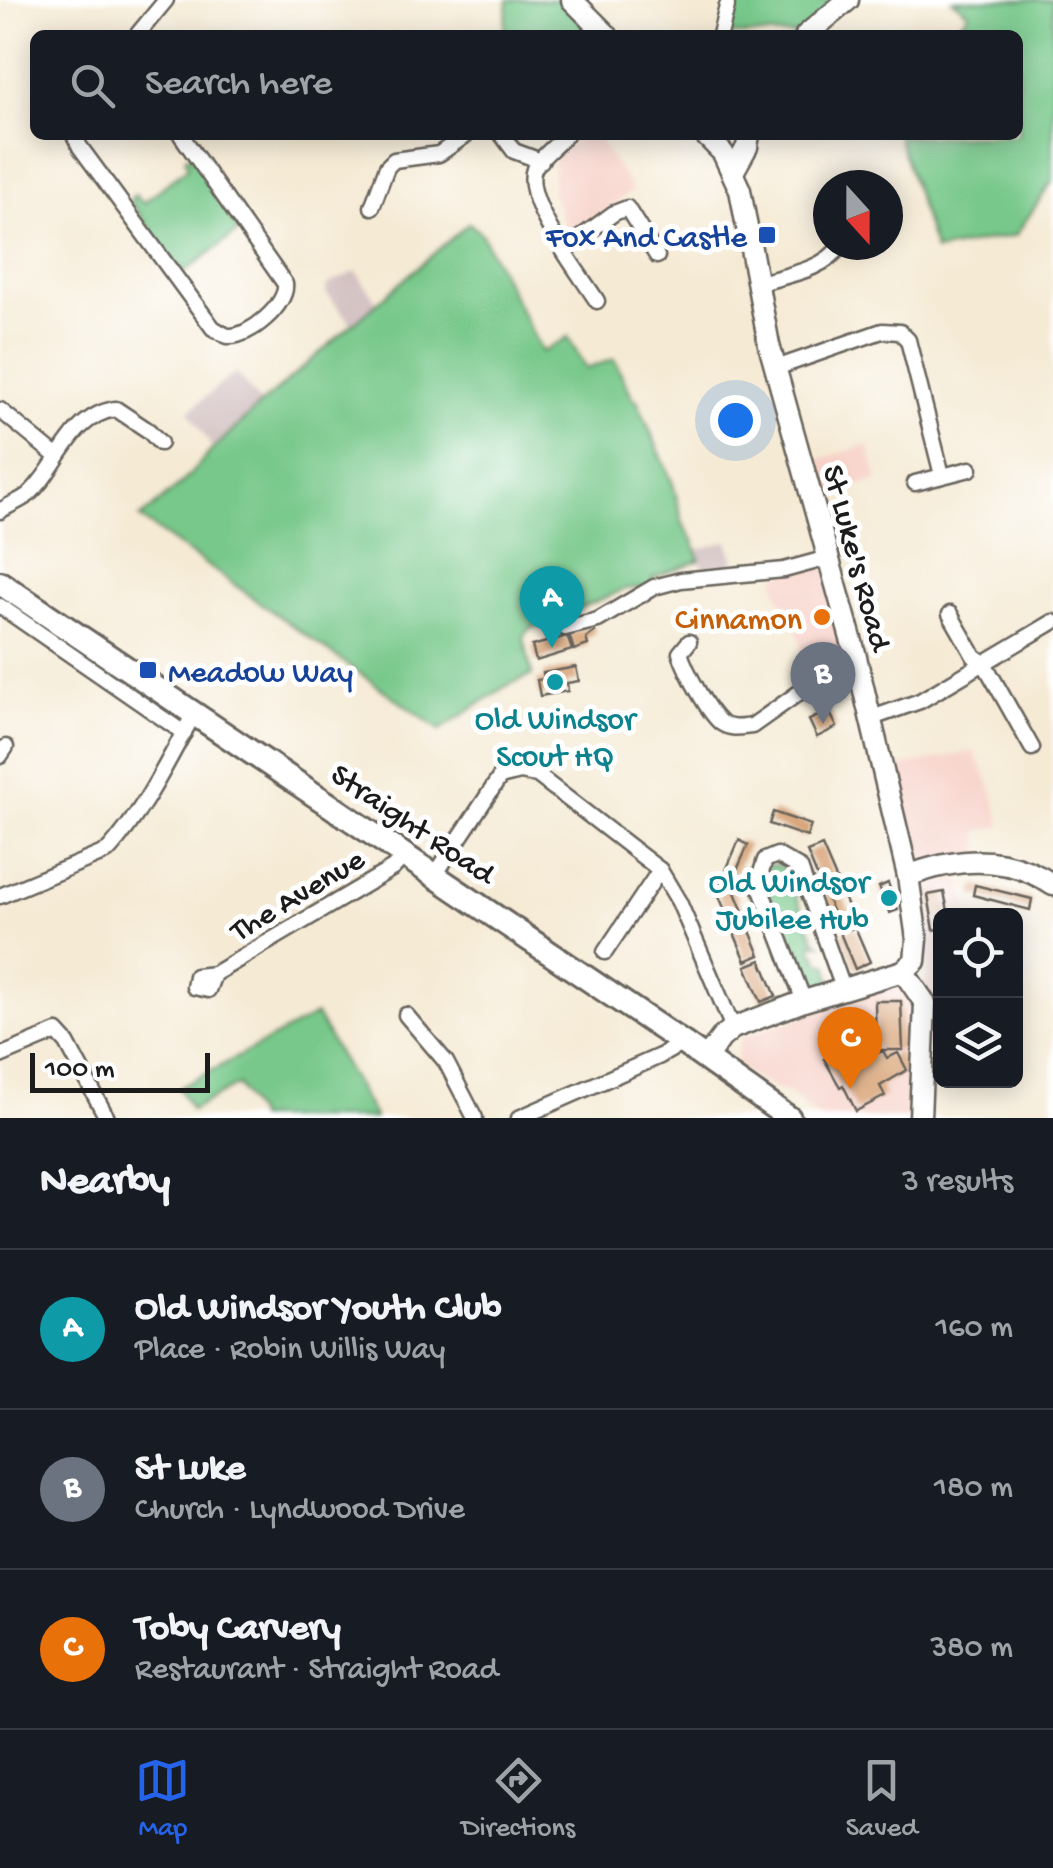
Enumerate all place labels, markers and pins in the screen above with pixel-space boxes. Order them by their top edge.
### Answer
place label: Fox And Castle [545,221,747,259]
marker: Fox And Castle [756,224,778,246]
pin: A [520,566,584,648]
place label: Cinnamon [675,603,802,641]
marker: Cinnamon [811,606,833,628]
pin: B [790,642,856,724]
place label: Meadow Way [168,656,353,694]
marker: Meadow Way [137,659,159,681]
marker: Old Windsor Scout HQ [544,671,566,693]
place label: Old Windsor Scout HQ [475,703,638,778]
place label: Old Windsor Jubilee Hub [709,866,872,941]
marker: Old Windsor Jubilee Hub [878,887,900,909]
pin: C [818,1006,882,1089]

